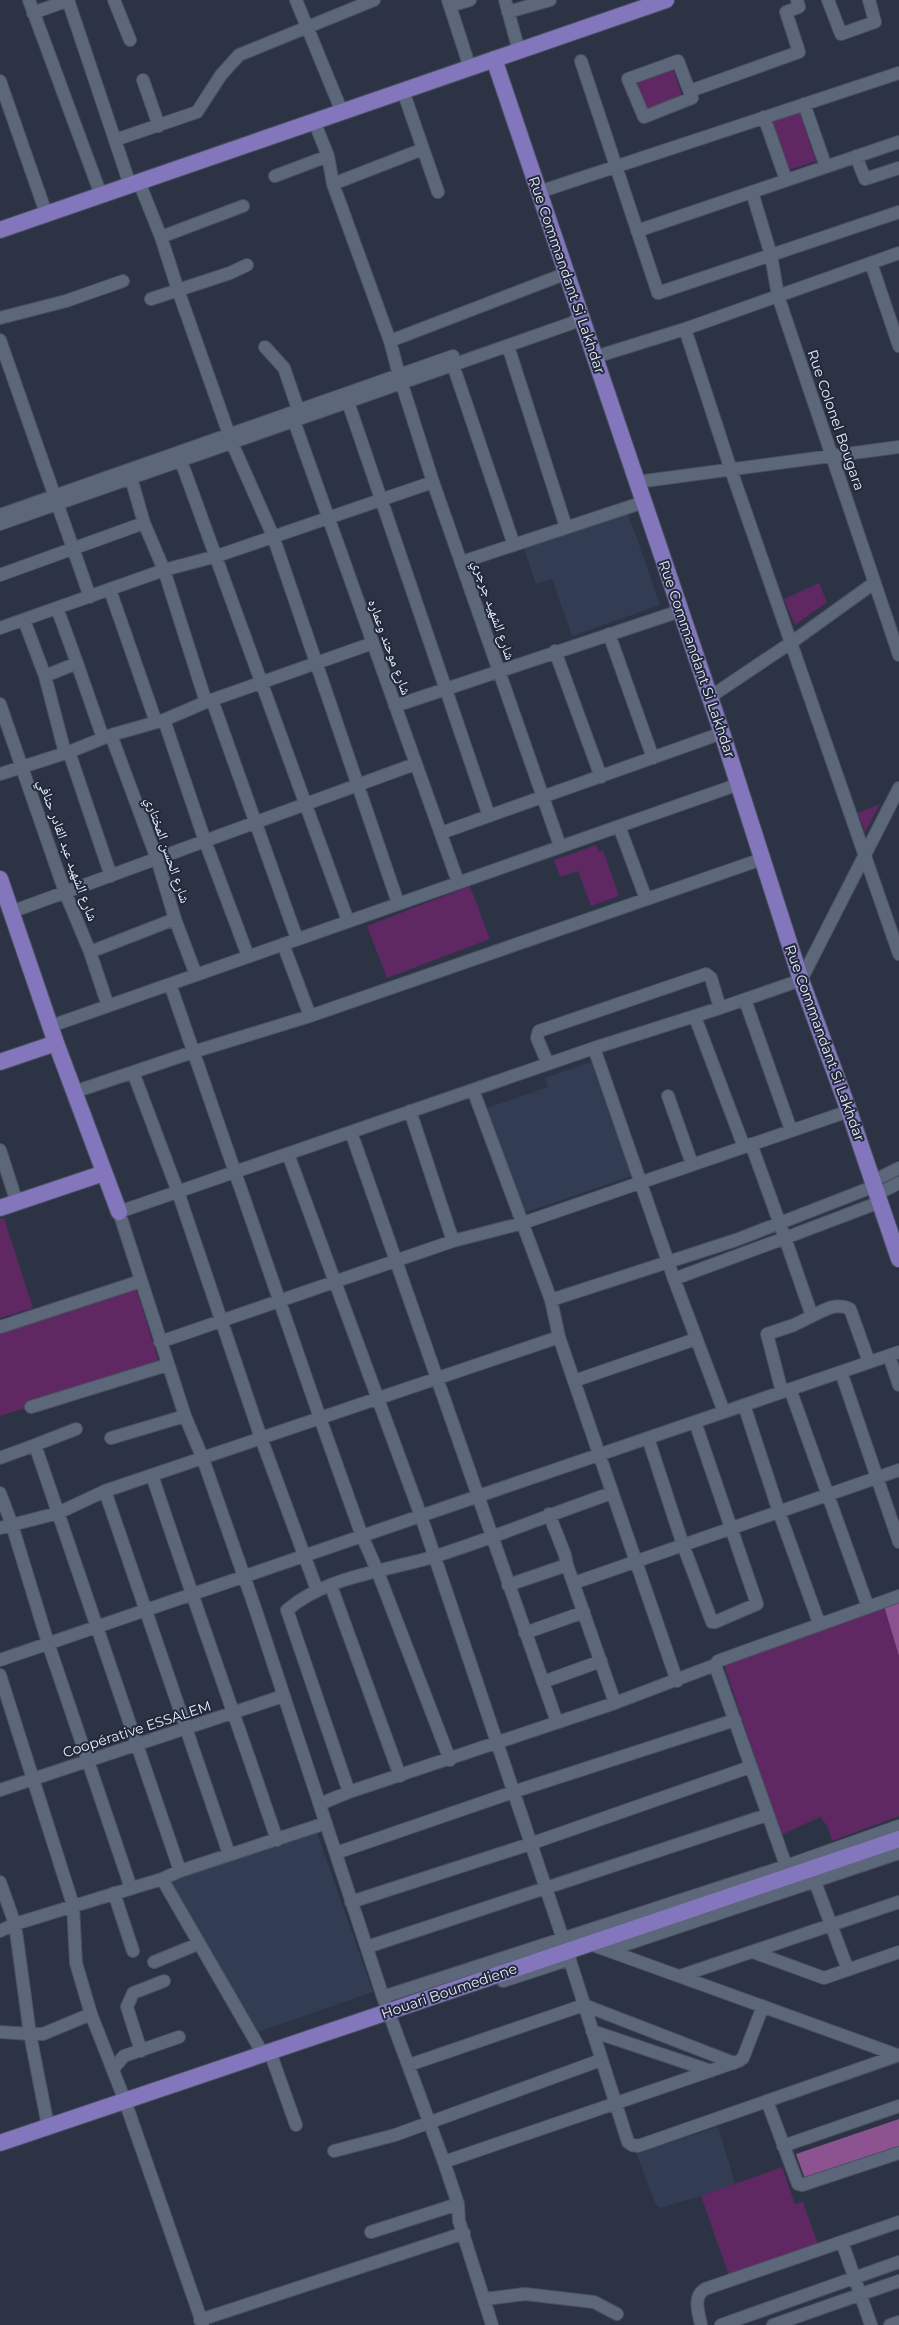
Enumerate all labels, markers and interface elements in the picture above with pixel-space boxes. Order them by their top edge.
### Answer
street label: Rue Commandant Si Lakhdar [525,174,609,377]
street label: Rue Colonel Bougara [803,347,869,493]
street label: شارع الشهيد جرجري [466,558,519,663]
street label: Rue Commandant Si Lakhdar [655,558,739,761]
street label: شارع موحند وعماره [363,597,416,698]
street label: شارع الشهيد عبد القادر حنافي [31,776,102,925]
street label: شارع الحسن المختاري [139,795,195,906]
street label: Rue Commandant Si Lakhdar [781,942,869,1144]
street label: Coopérative ESSALEM [61,1696,213,1762]
street label: Houari Boumediene [379,1959,519,2023]

